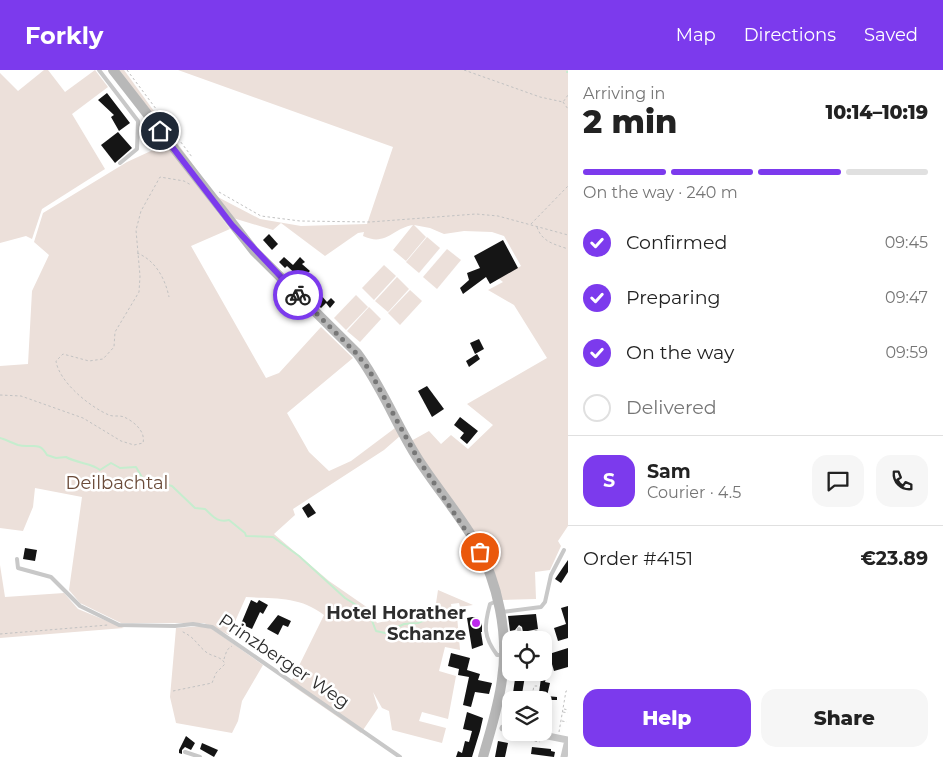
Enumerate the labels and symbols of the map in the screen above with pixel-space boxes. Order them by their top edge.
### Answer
pin [139,110,181,152]
courier [273,270,323,320]
park label: Deilbachtal [66,472,168,494]
pin [459,531,501,573]
place label: Hotel Horather Schanze [326,602,466,645]
street label: Prinzberger Weg [214,609,354,713]
marker: Hotel Horather Schanze [470,617,482,629]

